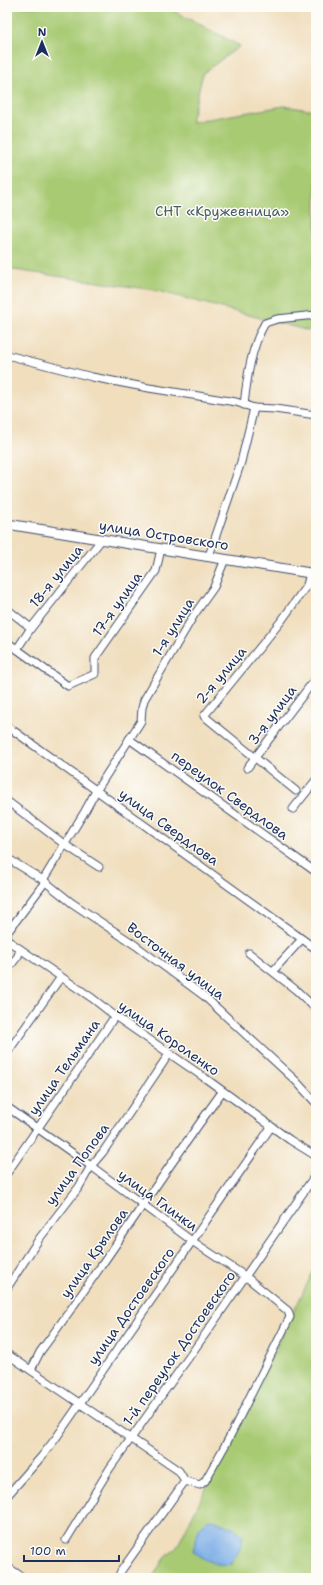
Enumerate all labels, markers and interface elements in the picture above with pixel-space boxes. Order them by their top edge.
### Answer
north arrow [22,22,62,62]
text: N [38,25,47,40]
park label: СНТ «Кружевница» [155,202,289,220]
street label: улица Островского [98,516,230,554]
street label: 18-я улица [25,541,87,611]
street label: 17-я улица [88,568,146,640]
street label: 1-я улица [148,594,198,660]
street label: 2-я улица [192,642,250,707]
street label: 3-я улица [244,681,300,748]
street label: переулок Свердлова [168,746,292,844]
street label: улица Свердлова [115,785,223,870]
street label: Восточная улица [124,918,229,1004]
street label: улица Короленко [115,996,223,1080]
street label: улица Тельмана [24,1015,104,1119]
street label: улица Попова [41,1119,113,1209]
street label: улица Глинки [115,1165,201,1235]
street label: улица Крылова [56,1204,132,1302]
street label: улица Достоевского [84,1244,178,1368]
street label: 1-й переулок Достоевского [118,1267,240,1429]
scale bar [24,1537,119,1563]
text: 100 m [30,1543,66,1559]

